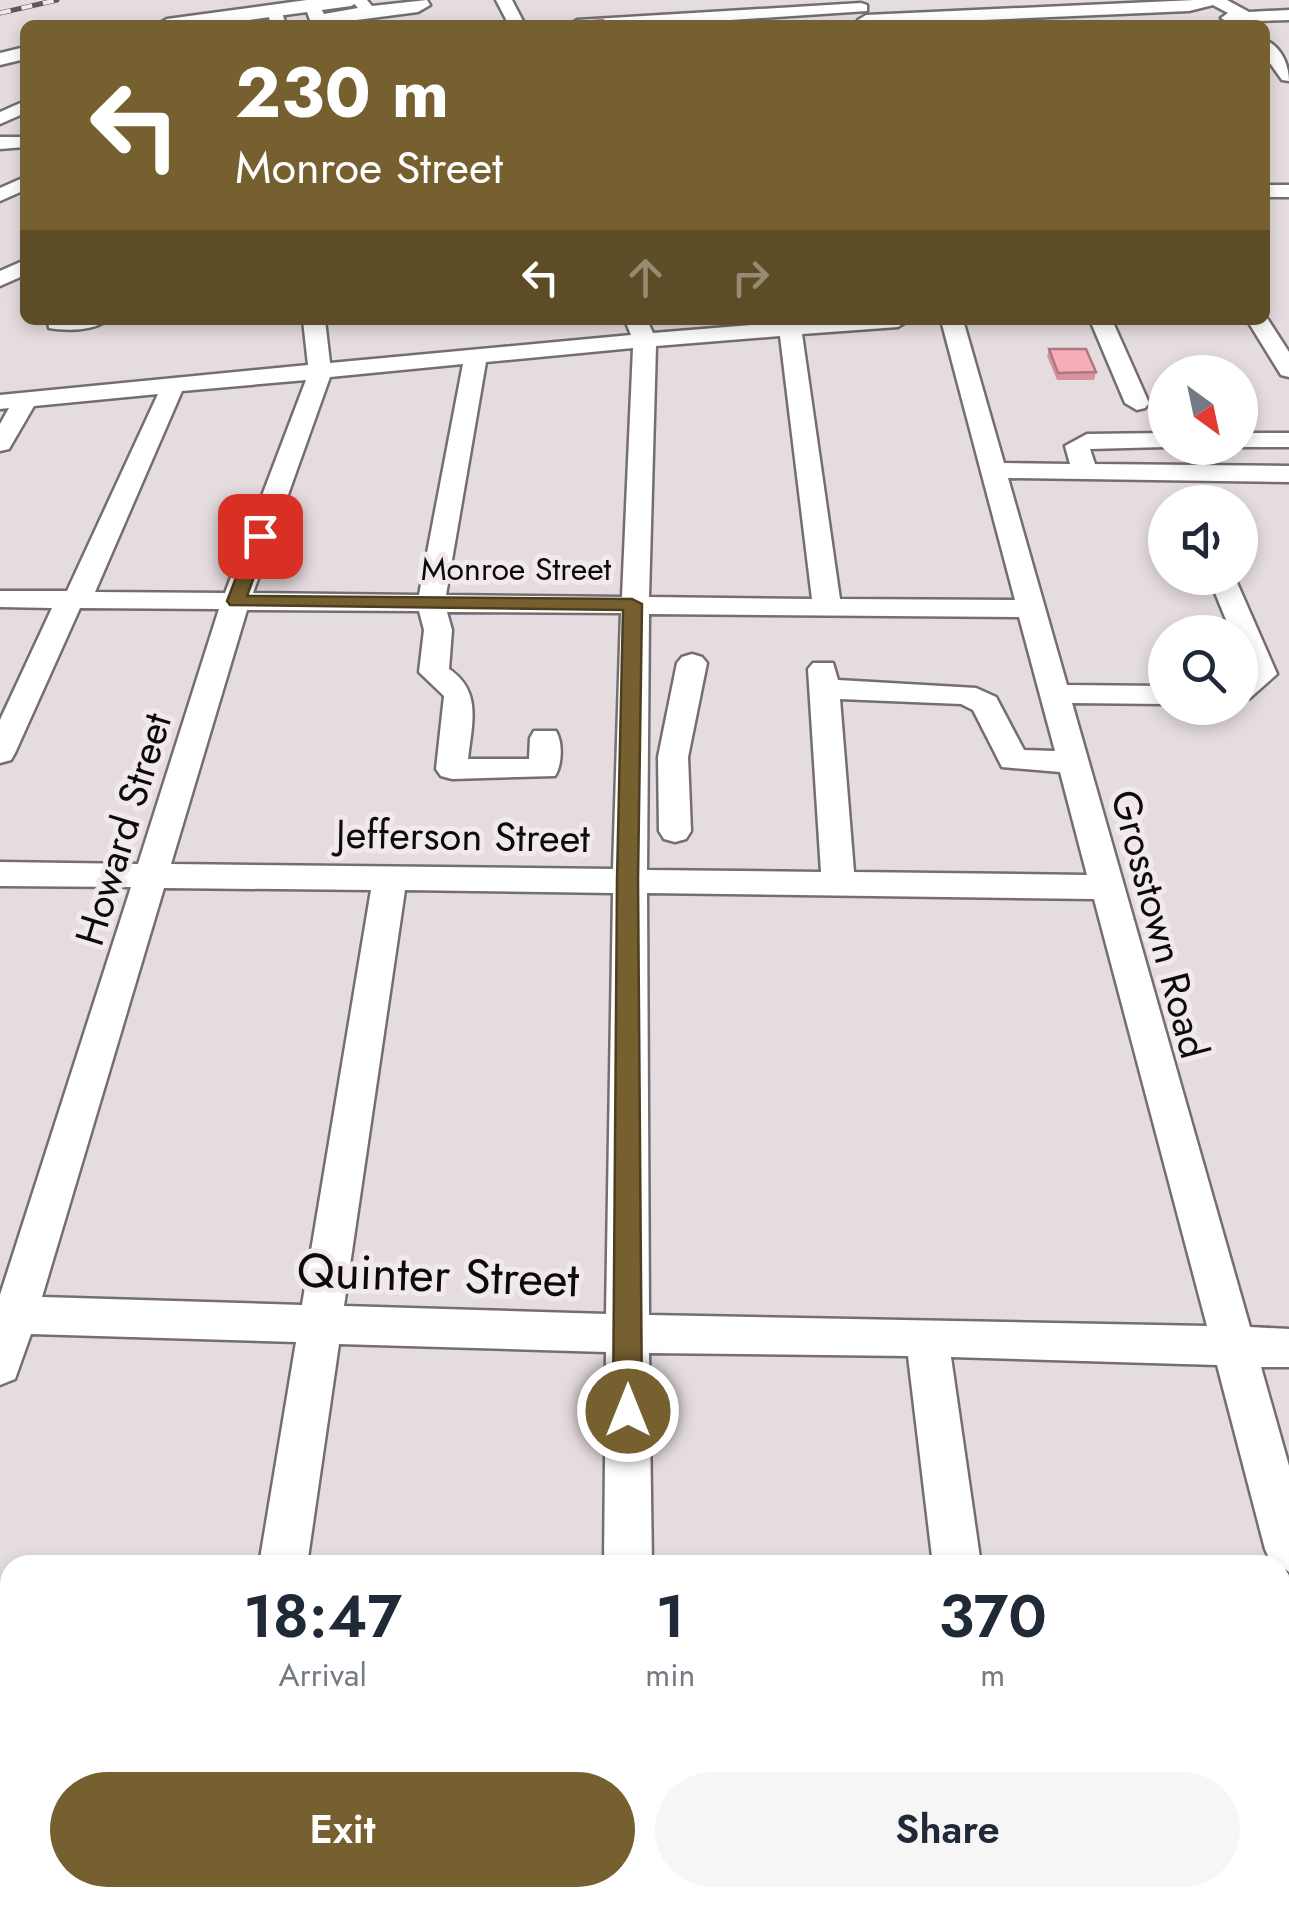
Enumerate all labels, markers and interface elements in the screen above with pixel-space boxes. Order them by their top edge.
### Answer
text: 230 m [235,42,449,143]
icon: left [70,60,200,190]
text: Monroe Street [235,135,503,200]
icon: left [513,250,568,305]
icon: ahead [618,250,673,305]
icon: right [723,250,778,305]
north arrow [1148,355,1258,465]
map controls [1148,355,1258,725]
button: sound [1148,485,1258,595]
pin [218,494,303,579]
icon: arrive [233,509,288,564]
street label: Monroe Street [421,546,612,592]
button: search [1148,615,1258,725]
street label: Howard Street [60,705,186,952]
street label: Grosstown Road [1096,783,1224,1065]
street label: Jefferson Street [331,805,591,867]
street label: Quinter Street [296,1236,581,1314]
position arrow [576,1359,680,1463]
text: 18:47 [243,1573,402,1660]
text: 1 [656,1573,685,1660]
text: 370 [939,1573,1047,1660]
text: Arrival [279,1652,367,1698]
text: min [645,1652,695,1698]
text: m [980,1652,1005,1698]
button: Exit [50,1772,635,1887]
button: Share [655,1772,1240,1887]

